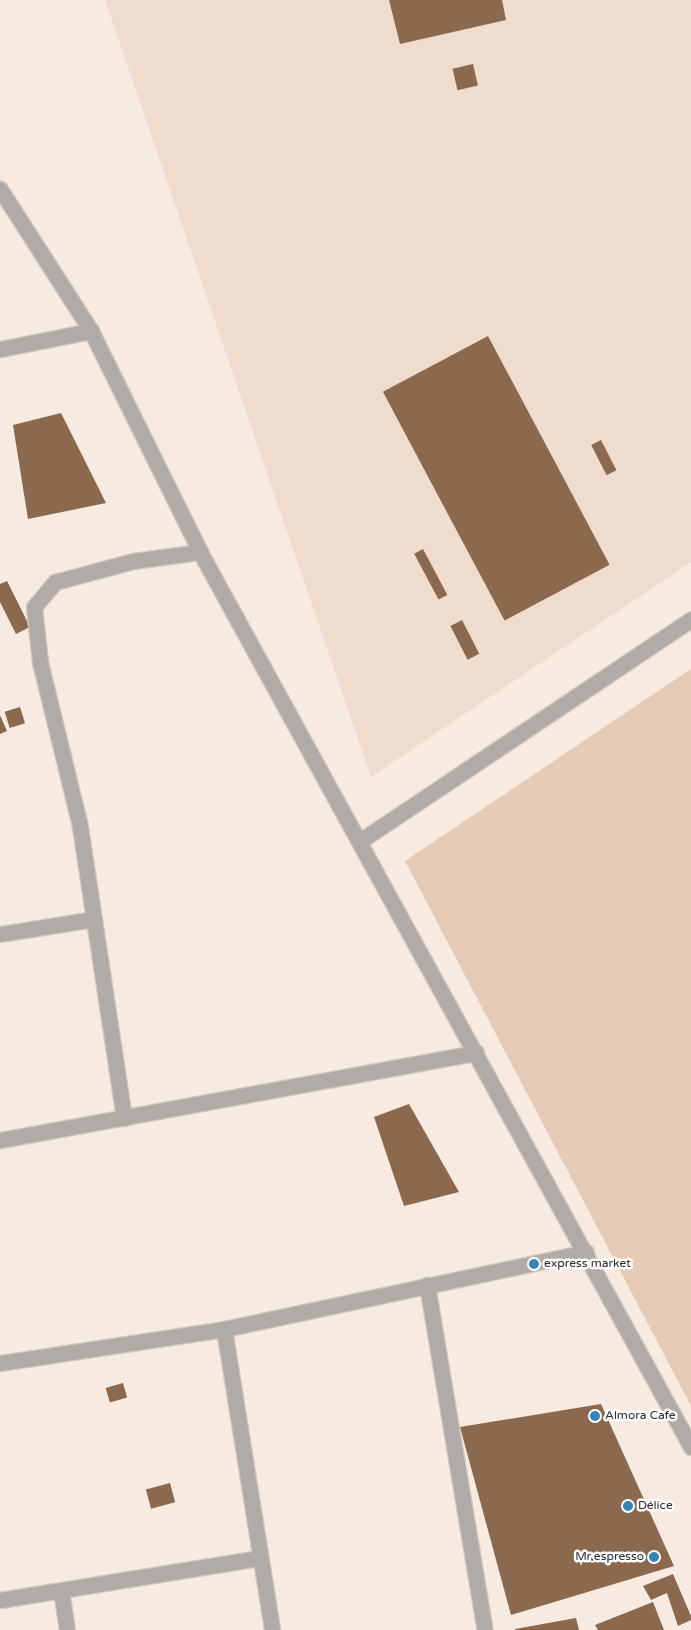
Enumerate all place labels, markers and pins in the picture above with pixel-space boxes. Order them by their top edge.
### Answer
place label: express market [544,1257,631,1271]
marker: express market [528,1258,540,1270]
place label: Almora Cafe [605,1409,676,1423]
marker: Almora Cafe [589,1410,601,1422]
place label: Délice [638,1499,673,1513]
marker: Délice [622,1500,634,1512]
place label: Mr.espresso [575,1550,644,1564]
marker: Mr.espresso [648,1551,660,1563]

